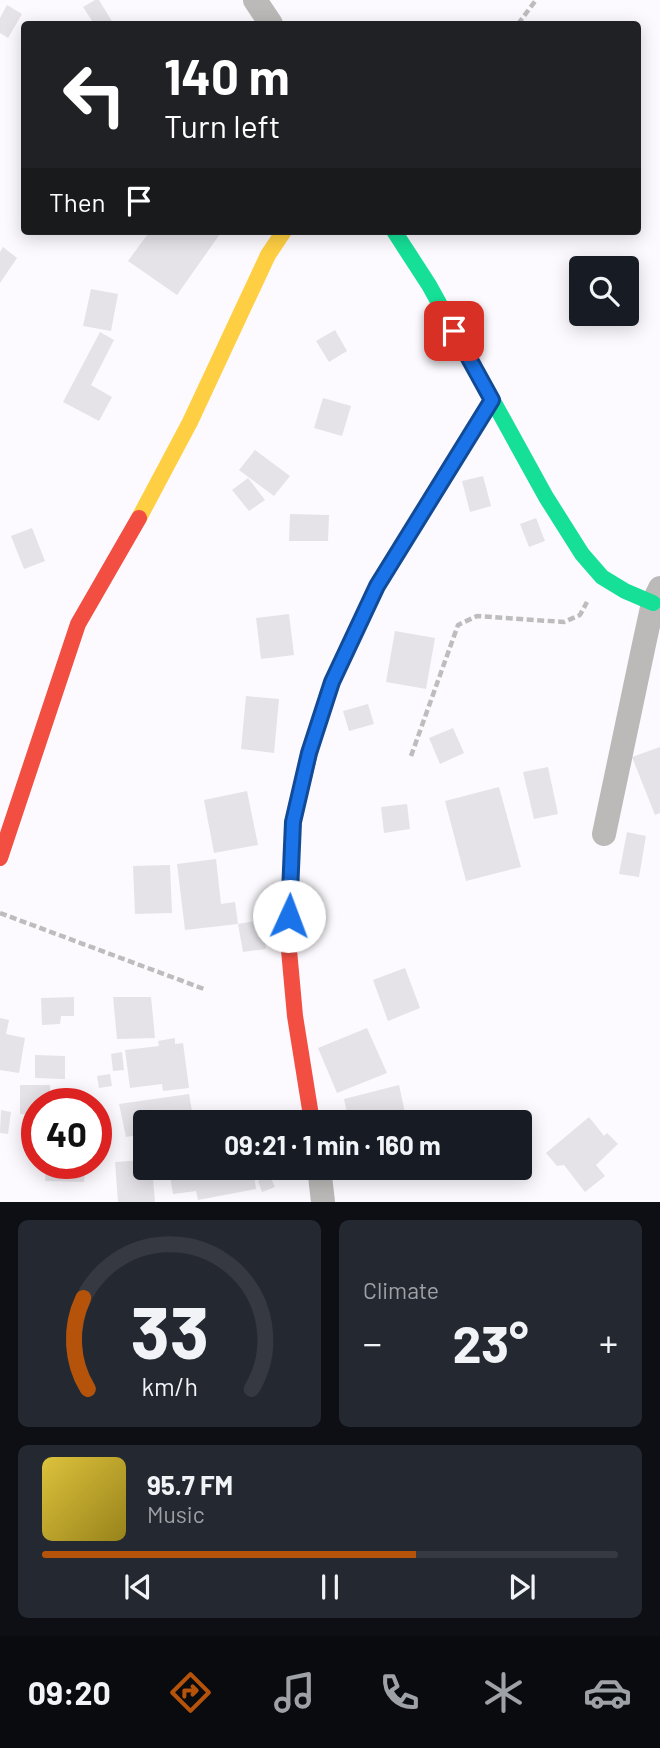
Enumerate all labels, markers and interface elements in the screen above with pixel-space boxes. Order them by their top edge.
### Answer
text: 140 m [164,46,290,105]
icon: left [49,49,140,140]
text: Turn left [164,106,281,144]
icon: arrive [120,182,158,220]
text: Then [49,186,106,217]
map controls [569,256,639,326]
button: search [569,256,639,326]
pin [424,301,484,361]
icon: arrive [435,312,473,350]
position arrow [252,879,326,953]
speed limit sign: 40 [21,1088,112,1179]
text: 09:21 · 1 min · 160 m [224,1129,441,1160]
text: Climate [363,1276,439,1304]
text: 33 [130,1287,209,1375]
text: 23° [452,1311,529,1373]
text: − [363,1319,382,1365]
text: + [599,1319,618,1365]
text: km/h [141,1371,198,1401]
text: 95.7 FM [147,1469,233,1500]
text: Music [147,1500,205,1528]
icon: previous [119,1568,157,1606]
icon: pause [311,1568,349,1606]
icon: next [503,1568,541,1606]
icon: directions [166,1668,215,1717]
icon: music [270,1668,319,1717]
icon: phone [375,1668,424,1717]
icon: climate [479,1668,528,1717]
icon: car [583,1668,632,1717]
text: 09:20 [28,1673,111,1711]

